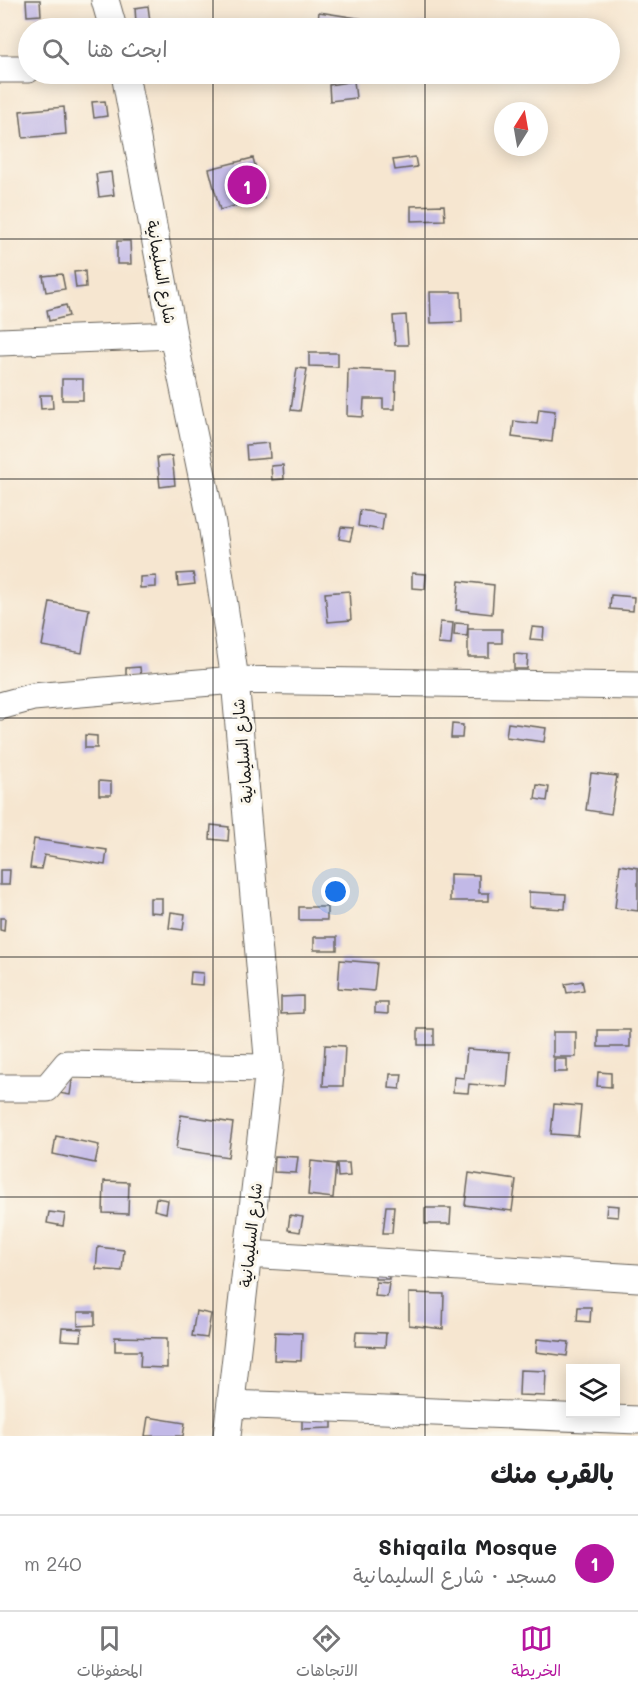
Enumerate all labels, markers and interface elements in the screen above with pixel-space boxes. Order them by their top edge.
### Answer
search box [18,18,620,84]
text: ابحث هنا [87,34,168,63]
icon: search [39,35,72,68]
north arrow [494,102,548,156]
pin: 1 [228,162,266,207]
street label: شارع السليمانية [141,218,181,326]
street label: شارع السليمانية [227,698,259,804]
your location [321,877,350,906]
street label: شارع السليمانية [234,1182,268,1288]
map controls [566,1364,620,1418]
button: layers [566,1364,620,1418]
text: بالقرب منك [491,1456,614,1490]
text: Shiqaila Mosque [378,1532,557,1561]
text: 240 m [24,1550,82,1576]
text: 1 [590,1550,599,1576]
text: مسجد · شارع السليمانية [353,1562,557,1588]
tab: المحفوظات [77,1622,143,1685]
tab: الاتجاهات [296,1622,358,1685]
tab: الخريطة [511,1622,561,1685]

